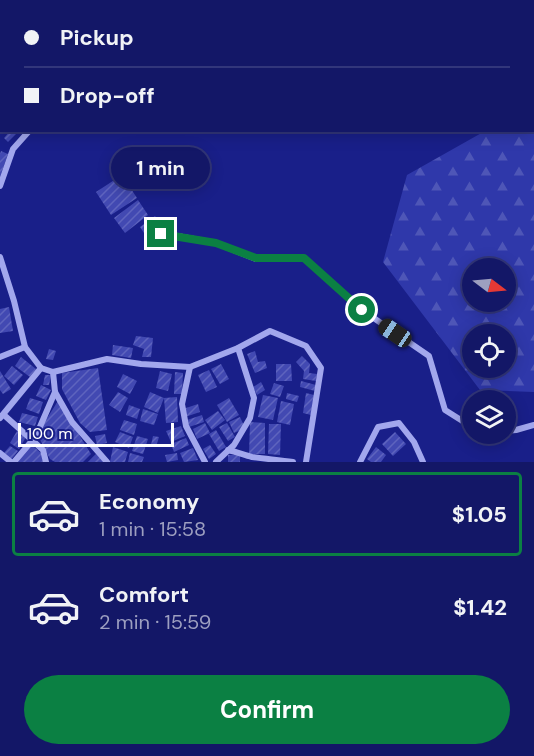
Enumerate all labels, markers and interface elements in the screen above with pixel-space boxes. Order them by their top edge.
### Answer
text: Pickup [60,23,134,52]
text: Drop-off [60,81,155,110]
callout: 1 min [112,147,210,189]
text: 1 min [136,155,185,181]
route end [147,220,174,247]
north arrow [462,258,516,312]
map controls [462,258,516,444]
route start [348,296,375,323]
car [375,315,415,351]
button: locate [462,324,516,378]
button: layers [462,390,516,444]
scale bar [18,420,174,448]
text: 100 m [27,423,72,444]
icon: car [27,487,81,541]
text: Economy [99,487,199,516]
text: $1.05 [452,500,507,529]
text: 1 min · 15:58 [99,516,206,542]
icon: car [27,580,81,634]
text: Comfort [99,580,189,609]
text: $1.42 [453,593,507,622]
text: 2 min · 15:59 [99,609,211,635]
button: Confirm [24,675,510,744]

